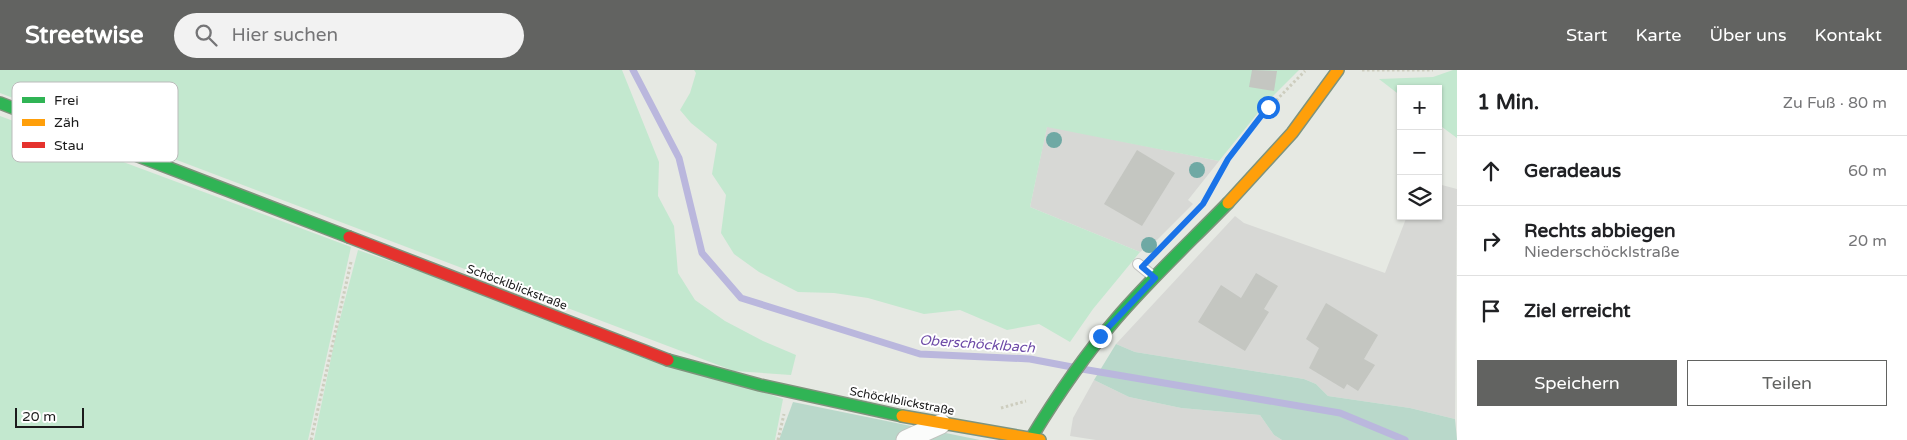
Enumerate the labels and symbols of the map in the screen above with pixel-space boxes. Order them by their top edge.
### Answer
legend [12,82,178,162]
text: Frei [54,92,79,109]
route start [1257,96,1280,119]
text: Zäh [54,114,79,131]
text: Stau [54,137,84,154]
street label: Schöcklblickstraße [465,261,569,313]
route end [1089,325,1112,348]
water label: Oberschöcklbach [919,331,1036,357]
street label: Schöcklblickstraße [848,384,956,418]
scale bar [15,405,84,428]

